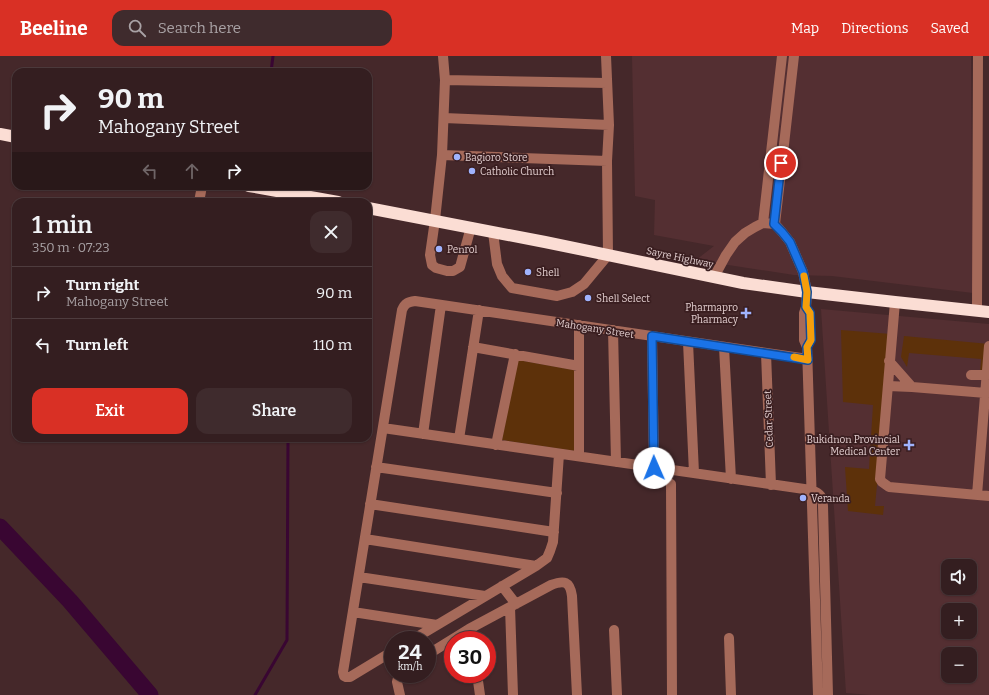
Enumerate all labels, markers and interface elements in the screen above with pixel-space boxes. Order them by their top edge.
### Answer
search box [112,10,392,46]
text: Beeline [20,17,88,40]
icon: search [126,17,148,39]
text: Search here [158,19,241,37]
text: Map [791,20,819,37]
text: Directions [841,20,909,37]
text: Saved [931,20,969,37]
text: 90 m [98,82,164,115]
icon: right [32,84,84,136]
text: Mahogany Street [98,116,240,138]
pin [764,146,798,180]
marker: Bagioro Store [452,152,462,162]
place label: Bagioro Store [465,152,528,164]
icon: arrive [770,152,792,174]
icon: left [139,160,161,182]
icon: ahead [181,160,203,182]
icon: right [223,160,245,182]
marker: Catholic Church [467,166,477,176]
place label: Catholic Church [480,166,555,178]
text: 1 min [32,211,92,239]
button: close [310,211,352,253]
text: 350 m · 07:23 [32,240,110,255]
marker: Penrol [434,244,444,254]
place label: Penrol [447,244,478,256]
street label: Sayre Highway [645,245,715,271]
marker: Shell [523,267,533,277]
place label: Shell [536,267,560,279]
text: Turn right [66,276,139,294]
icon: right [32,282,54,304]
text: 90 m [316,284,352,302]
marker: Shell Select [583,293,593,303]
place label: Shell Select [596,293,650,305]
text: Mahogany Street [66,294,168,309]
place label: Pharmapro Pharmacy [685,302,739,326]
marker: Pharmapro Pharmacy [741,308,751,318]
street label: Mahogany Street [555,317,635,341]
icon: left [32,334,54,356]
text: Turn left [66,336,128,354]
text: 110 m [313,336,352,354]
button: Exit [32,388,188,434]
button: Share [196,388,352,434]
street label: Cedar Street [762,390,776,448]
place label: Bukidnon Provincial Medical Center [806,434,901,458]
marker: Bukidnon Provincial Medical Center [903,439,915,451]
position arrow [633,447,675,489]
marker: Veranda [798,493,808,503]
place label: Veranda [811,493,850,505]
map controls [941,559,977,683]
button: sound [941,559,977,595]
button: + [941,603,977,639]
speed limit sign: 30 [444,631,496,683]
text: 24 [398,640,422,664]
button: − [941,647,977,683]
text: km/h [398,661,422,673]

